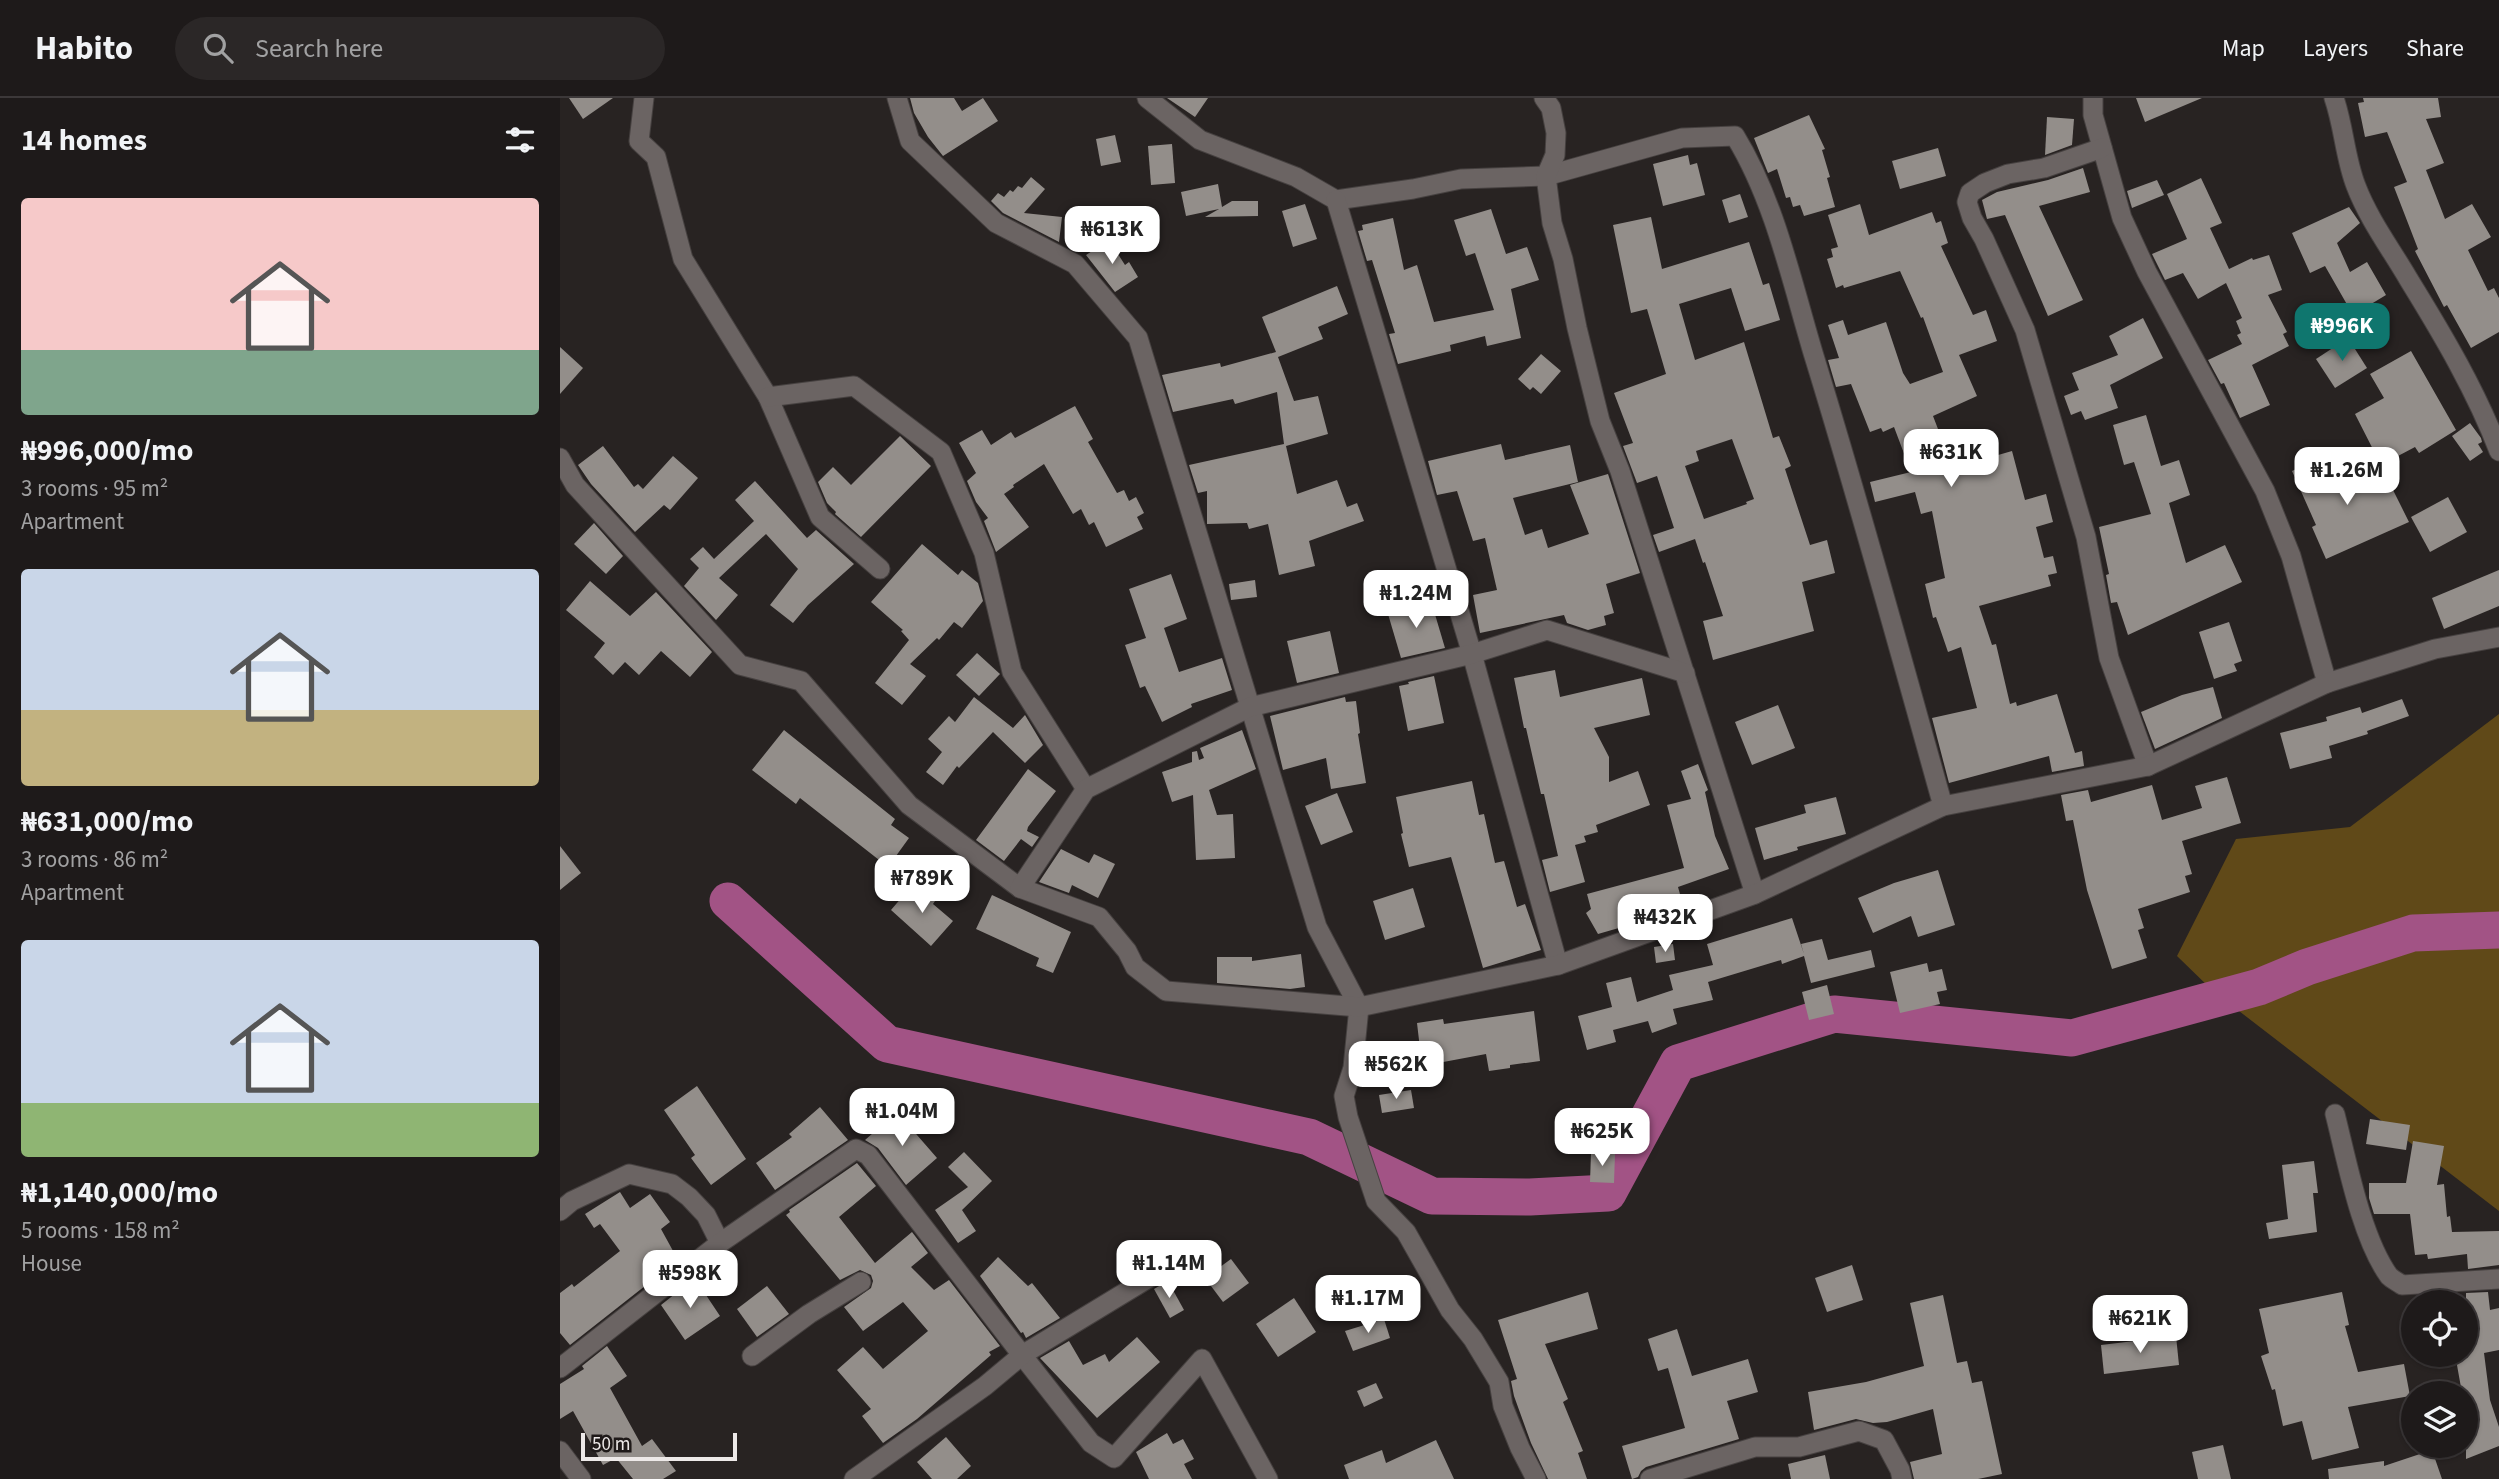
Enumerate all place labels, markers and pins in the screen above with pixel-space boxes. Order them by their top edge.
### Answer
pin: ₦613K [1063,206,1161,266]
pin: ₦996K [2293,303,2391,363]
pin: ₦631K [1902,430,2000,489]
pin: ₦1.26M [2290,448,2404,507]
pin: ₦1.24M [1359,570,1473,630]
pin: ₦789K [873,856,971,915]
pin: ₦432K [1616,894,1714,954]
pin: ₦562K [1347,1042,1445,1101]
pin: ₦1.04M [845,1088,959,1148]
pin: ₦625K [1553,1108,1651,1168]
pin: ₦1.14M [1112,1240,1226,1300]
pin: ₦598K [641,1250,739,1310]
pin: ₦1.17M [1311,1276,1425,1335]
pin: ₦621K [2091,1296,2189,1355]

